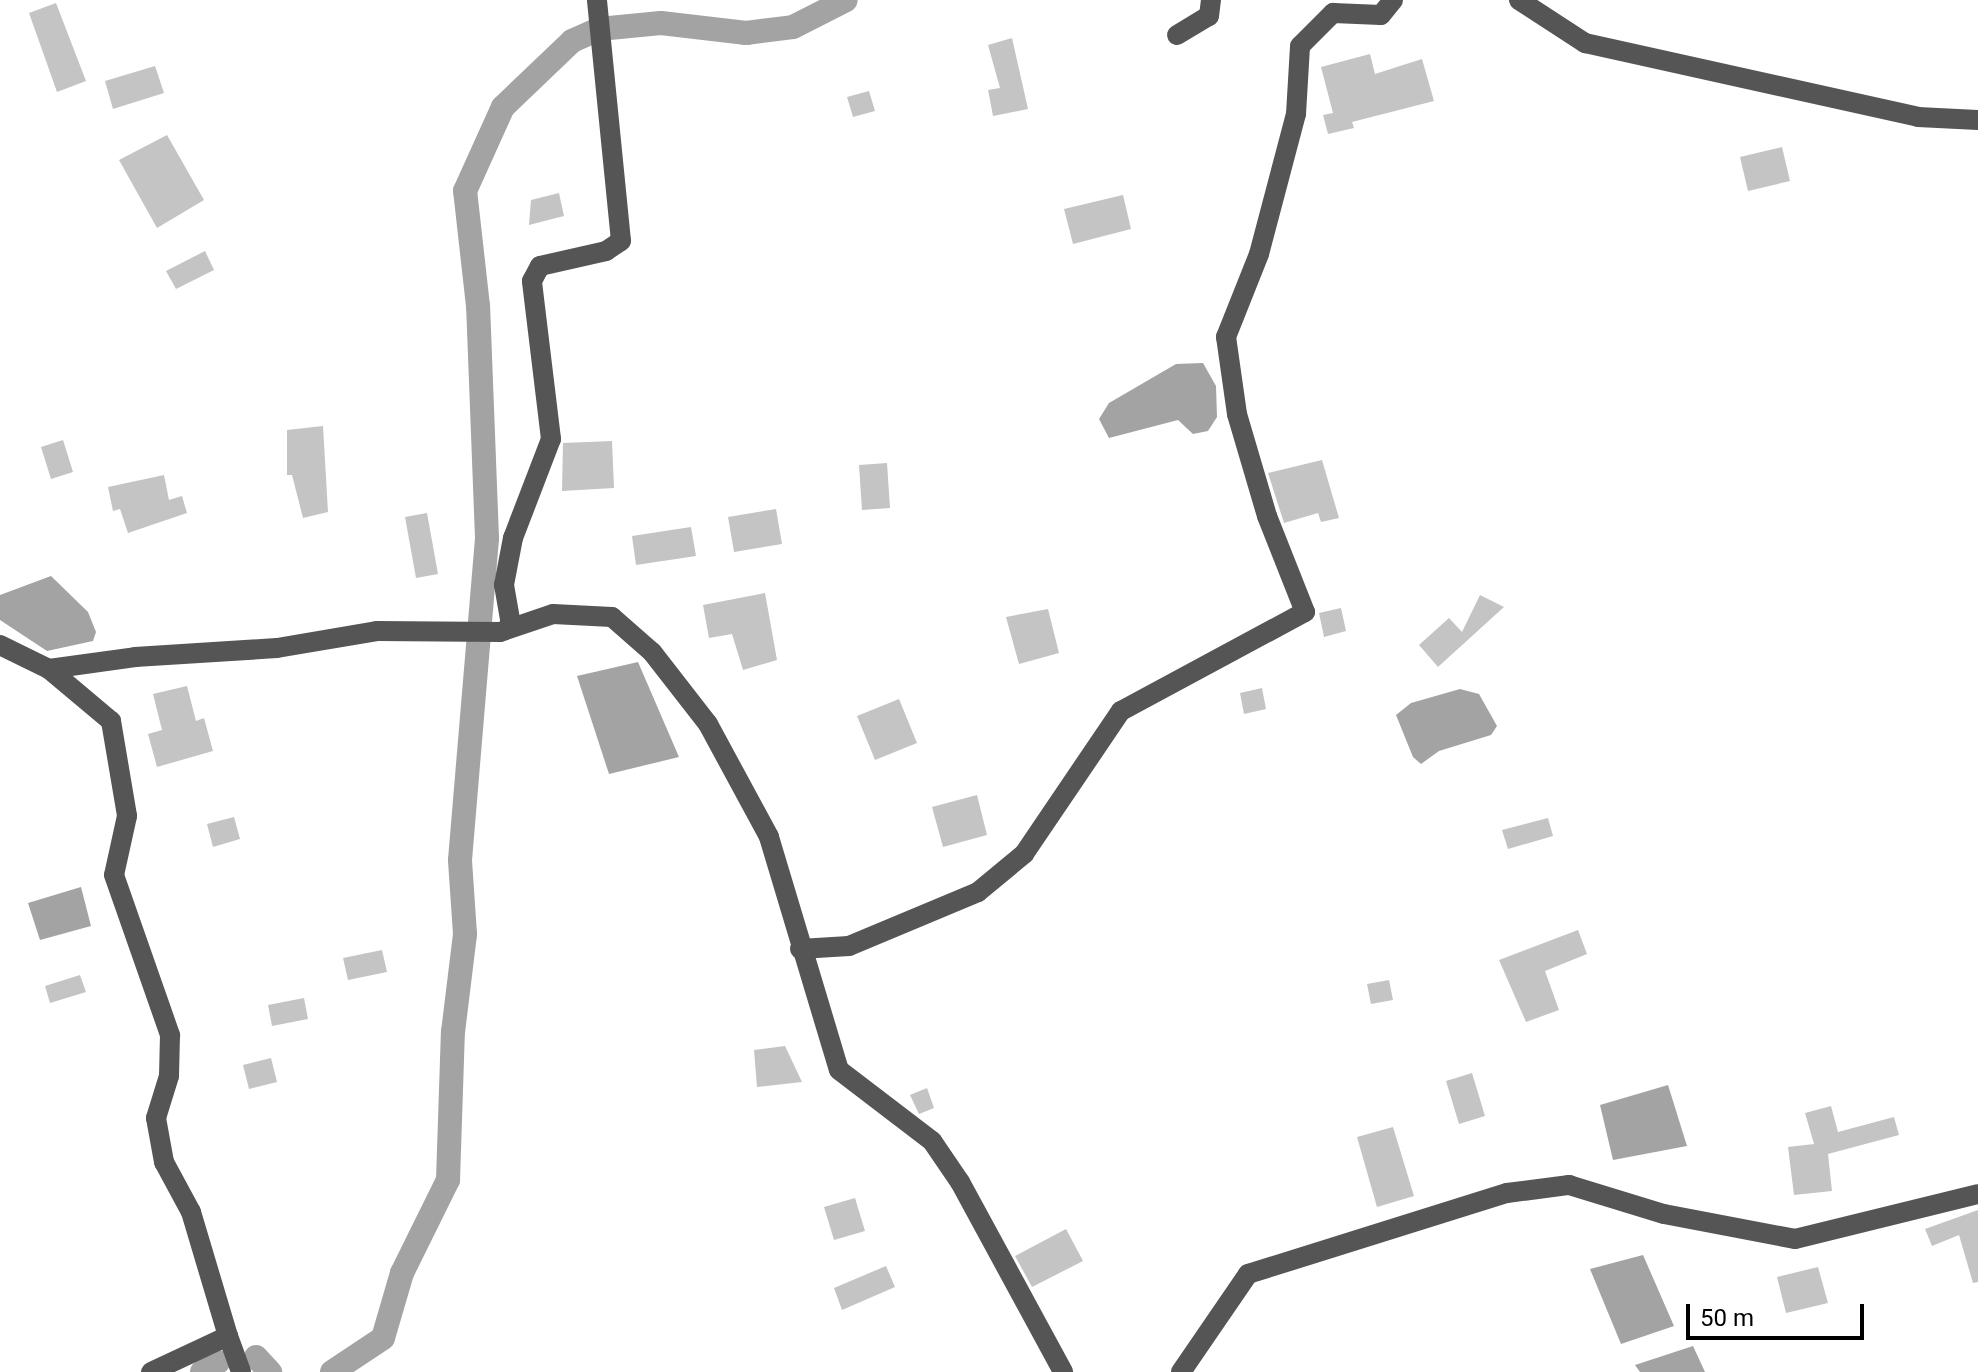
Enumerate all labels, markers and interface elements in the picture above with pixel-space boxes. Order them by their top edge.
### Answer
scale bar [1690,1288,1868,1338]
text: 50 m [1700,1304,1754,1332]

